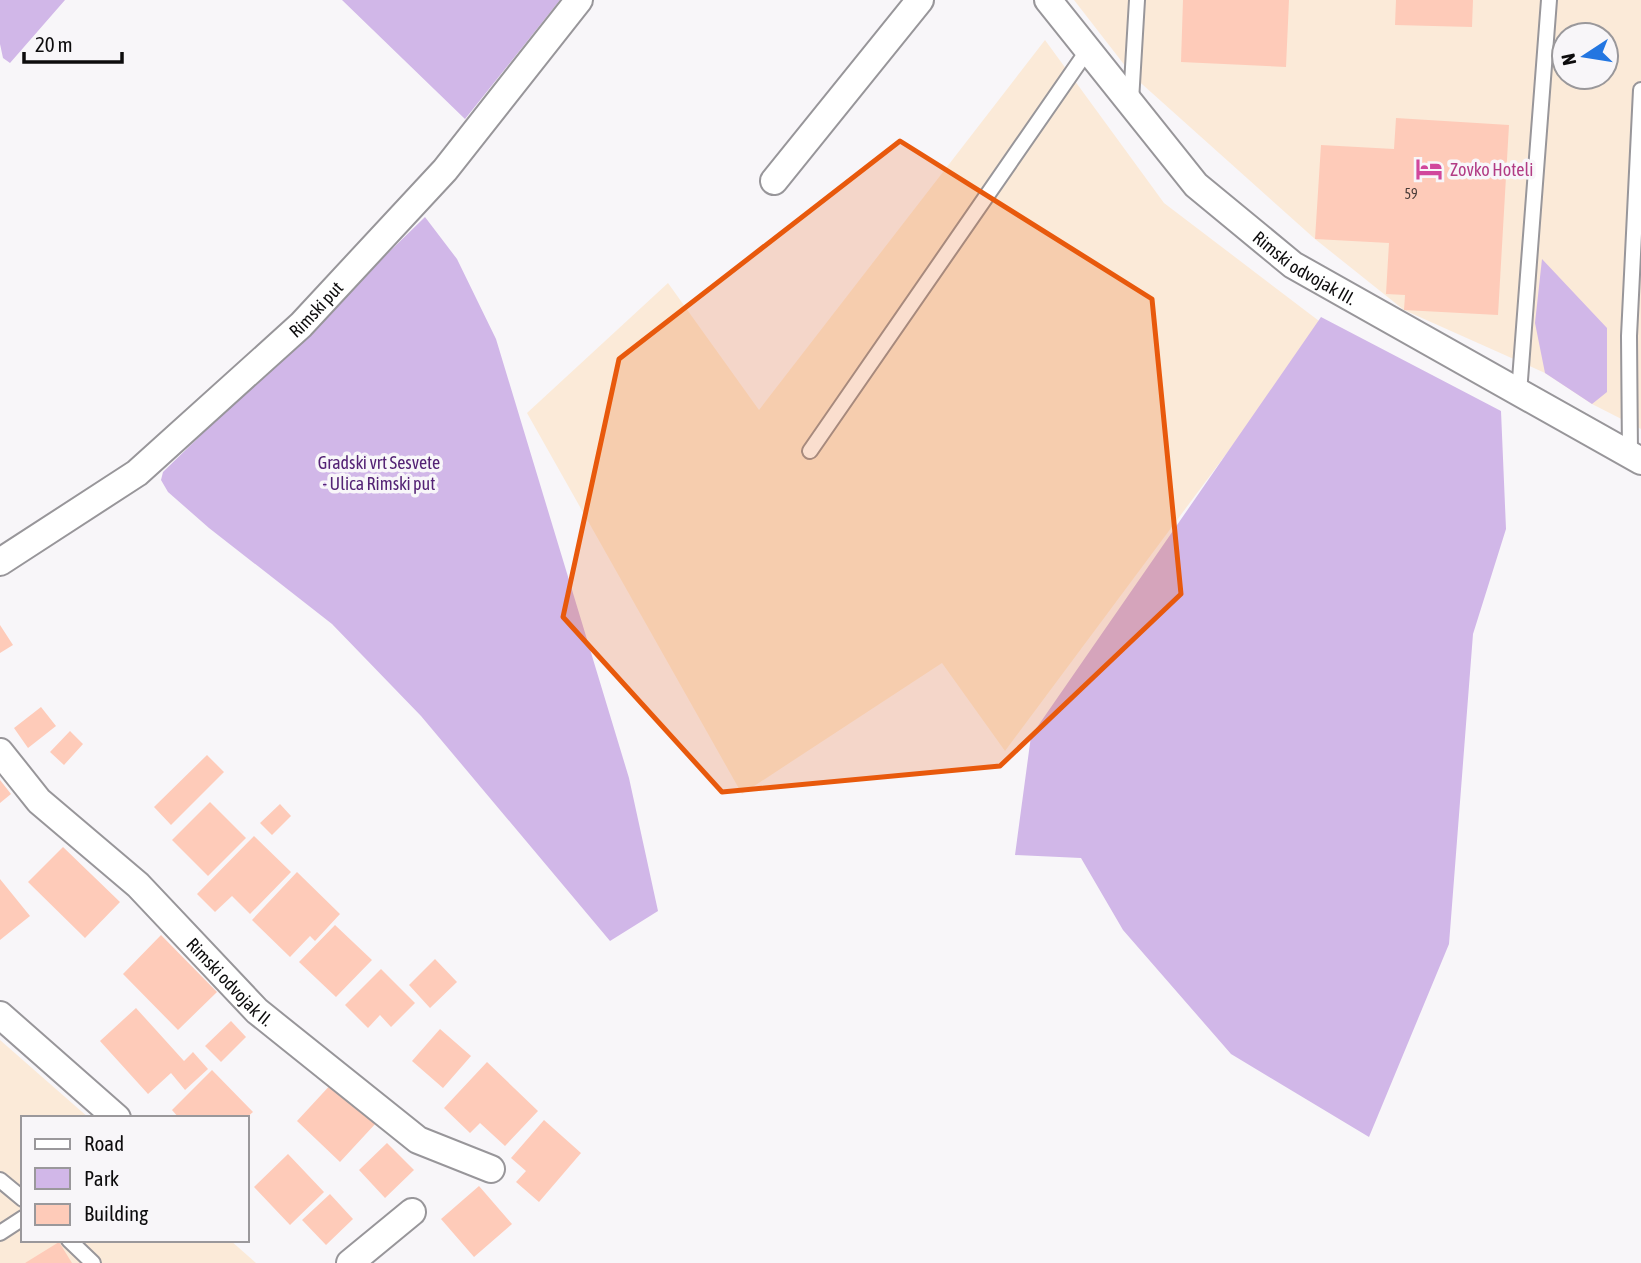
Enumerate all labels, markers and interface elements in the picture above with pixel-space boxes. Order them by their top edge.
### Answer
scale bar [24,21,122,65]
north arrow [1550,21,1620,91]
text: 20 m [35,32,73,56]
text: N [1556,52,1580,67]
hotel icon: Zovko Hoteli [1414,154,1444,184]
place label: Zovko Hoteli [1450,159,1533,180]
house number: 59 [1404,186,1418,202]
street label: Rimski odvojak III. [1249,226,1360,309]
street label: Rimski put [285,277,347,341]
park label: Gradski vrt Sesvete - Ulica Rimski put [318,452,440,494]
street label: Rimski odvojak II. [183,933,277,1030]
legend [21,1116,248,1242]
text: Road [84,1131,124,1155]
text: Park [84,1166,119,1190]
text: Building [84,1201,148,1225]

